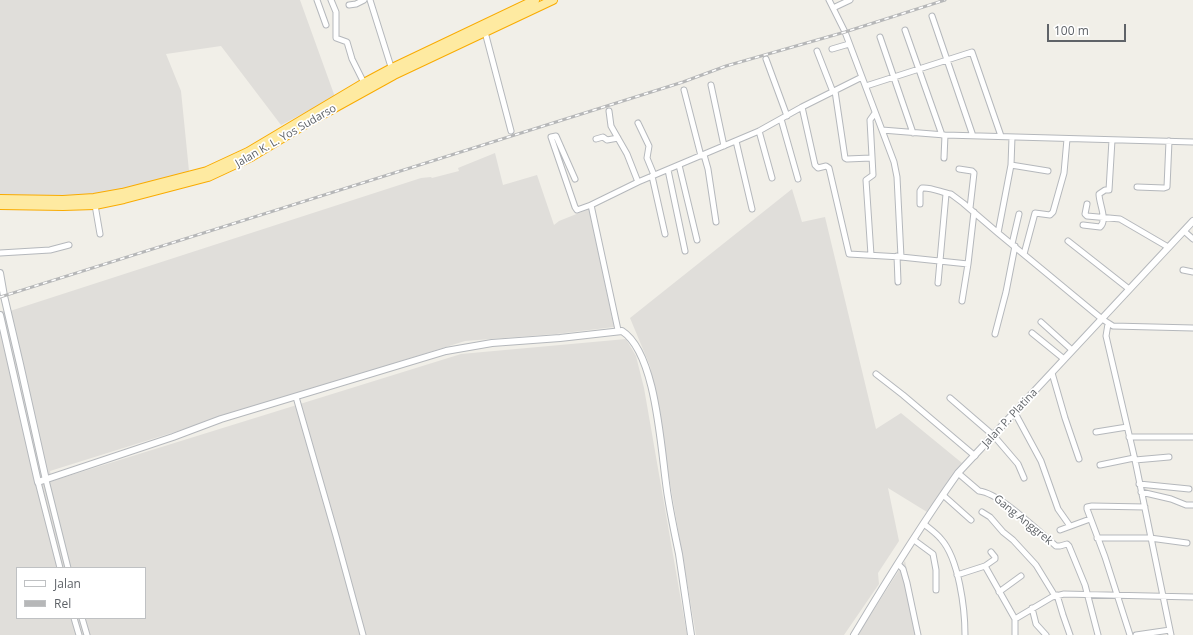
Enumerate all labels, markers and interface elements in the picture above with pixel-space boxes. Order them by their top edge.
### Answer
scale bar [1049,16,1128,42]
text: 100 m [1054,22,1089,39]
street label: Jalan K. L. Yos Sudarso [233,102,339,170]
street label: Jalan P. Platina [980,386,1040,450]
street label: Gang Anggrek [991,492,1055,548]
legend [16,567,146,619]
text: Jalan [54,575,81,592]
text: Rel [54,595,71,612]

